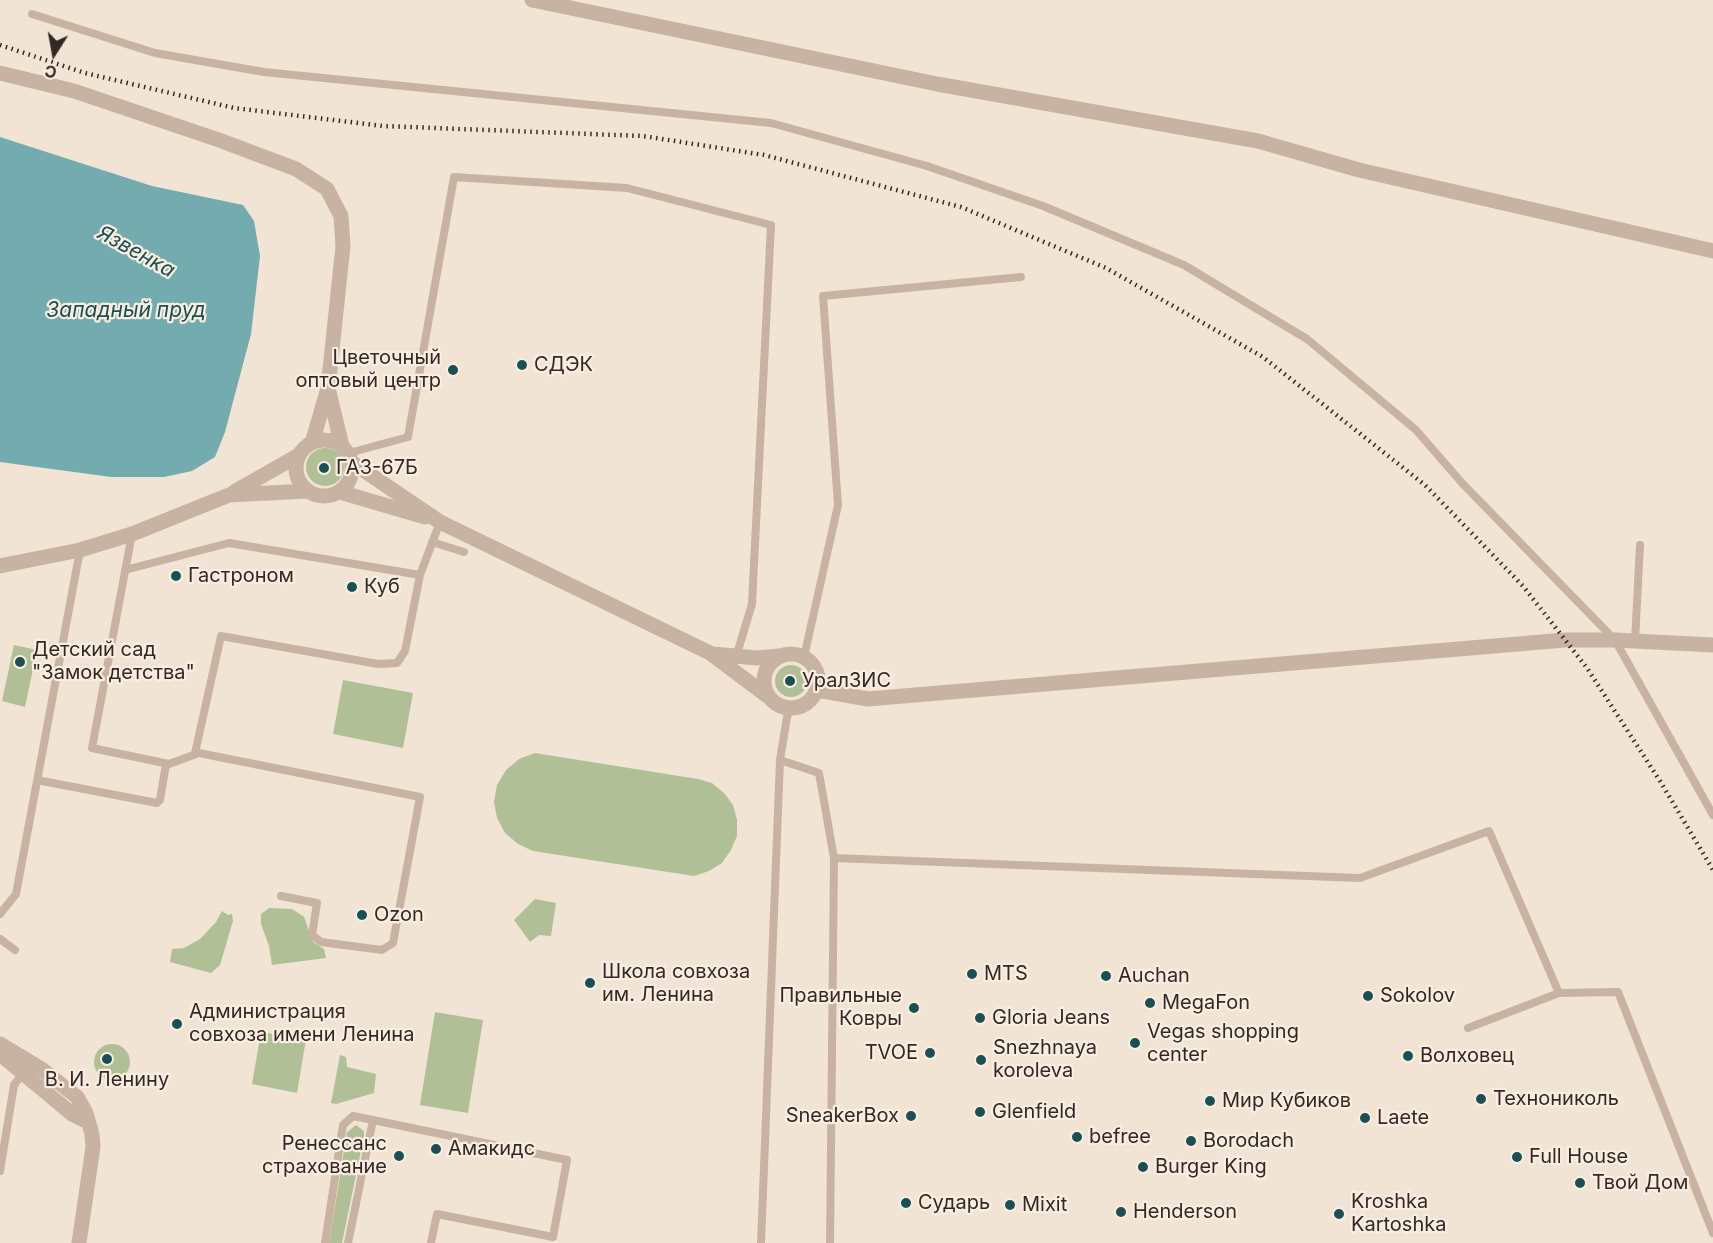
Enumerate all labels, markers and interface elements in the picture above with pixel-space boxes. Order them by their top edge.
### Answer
north arrow [24,24,84,84]
text: С [43,61,58,83]
water label: Язвенка [93,220,179,284]
water label: Западный пруд [46,298,206,324]
place label: Цветочный оптовый центр [295,346,441,393]
place label: СДЭК [534,353,593,377]
marker: СДЭК [515,358,529,372]
marker: Цветочный оптовый центр [446,363,460,377]
place label: ГАЗ-67Б [336,456,418,480]
marker: ГАЗ-67Б [317,461,331,475]
place label: Гастроном [188,564,294,588]
marker: Гастроном [169,569,183,583]
place label: Куб [364,575,400,599]
marker: Куб [345,580,359,594]
place label: Детский сад "Замок детства" [32,638,195,685]
marker: Детский сад "Замок детства" [13,655,27,669]
place label: УралЗИС [802,669,891,693]
marker: УралЗИС [783,674,797,688]
place label: Ozon [374,903,424,927]
marker: Ozon [355,908,369,922]
place label: Школа совхоза им. Ленина [602,960,750,1007]
place label: MTS [984,962,1028,986]
place label: Auchan [1118,964,1190,988]
marker: MTS [965,967,979,981]
marker: Auchan [1099,969,1113,983]
marker: Школа совхоза им. Ленина [583,976,597,990]
place label: Правильные Ковры [779,984,902,1031]
place label: Sokolov [1380,984,1455,1008]
marker: Sokolov [1361,989,1375,1003]
place label: MegaFon [1162,991,1250,1015]
marker: MegaFon [1143,996,1157,1010]
place label: Администрация совхоза имени Ленина [189,1000,414,1047]
marker: Правильные Ковры [907,1001,921,1015]
place label: Gloria Jeans [992,1006,1110,1030]
marker: Gloria Jeans [973,1011,987,1025]
marker: Администрация совхоза имени Ленина [170,1017,184,1031]
place label: Vegas shopping center [1147,1020,1299,1067]
place label: Snezhnaya koroleva [993,1036,1097,1083]
marker: Vegas shopping center [1128,1036,1142,1050]
place label: TVOE [865,1041,918,1065]
place label: Волховец [1420,1044,1514,1068]
marker: TVOE [923,1046,937,1060]
marker: Волховец [1401,1049,1415,1063]
marker: В. И. Ленину [100,1052,114,1066]
marker: Snezhnaya koroleva [974,1053,988,1067]
place label: В. И. Ленину [45,1068,169,1092]
place label: Технониколь [1493,1087,1619,1111]
place label: Мир Кубиков [1222,1089,1351,1113]
marker: Технониколь [1474,1092,1488,1106]
marker: Мир Кубиков [1203,1094,1217,1108]
place label: Glenfield [992,1100,1076,1124]
place label: SneakerBox [786,1104,899,1128]
marker: Glenfield [973,1105,987,1119]
place label: Laete [1377,1106,1429,1130]
marker: SneakerBox [904,1109,918,1123]
marker: Laete [1358,1111,1372,1125]
place label: befree [1089,1125,1151,1149]
place label: Borodach [1203,1129,1294,1153]
marker: befree [1070,1130,1084,1144]
place label: Ренессанс страхование [262,1132,387,1179]
marker: Borodach [1184,1134,1198,1148]
place label: Амакидс [448,1137,535,1161]
marker: Амакидс [429,1142,443,1156]
place label: Full House [1529,1145,1628,1169]
marker: Ренессанс страхование [392,1149,406,1163]
marker: Full House [1510,1150,1524,1164]
place label: Burger King [1155,1155,1267,1179]
marker: Burger King [1136,1160,1150,1174]
place label: Твой Дом [1592,1171,1688,1195]
marker: Твой Дом [1573,1176,1587,1190]
place label: Kroshka Kartoshka [1351,1190,1446,1237]
place label: Сударь [918,1191,990,1215]
place label: Mixit [1022,1193,1067,1217]
marker: Сударь [899,1196,913,1210]
marker: Mixit [1003,1198,1017,1212]
place label: Henderson [1133,1200,1237,1224]
marker: Henderson [1114,1205,1128,1219]
marker: Kroshka Kartoshka [1332,1207,1346,1221]

